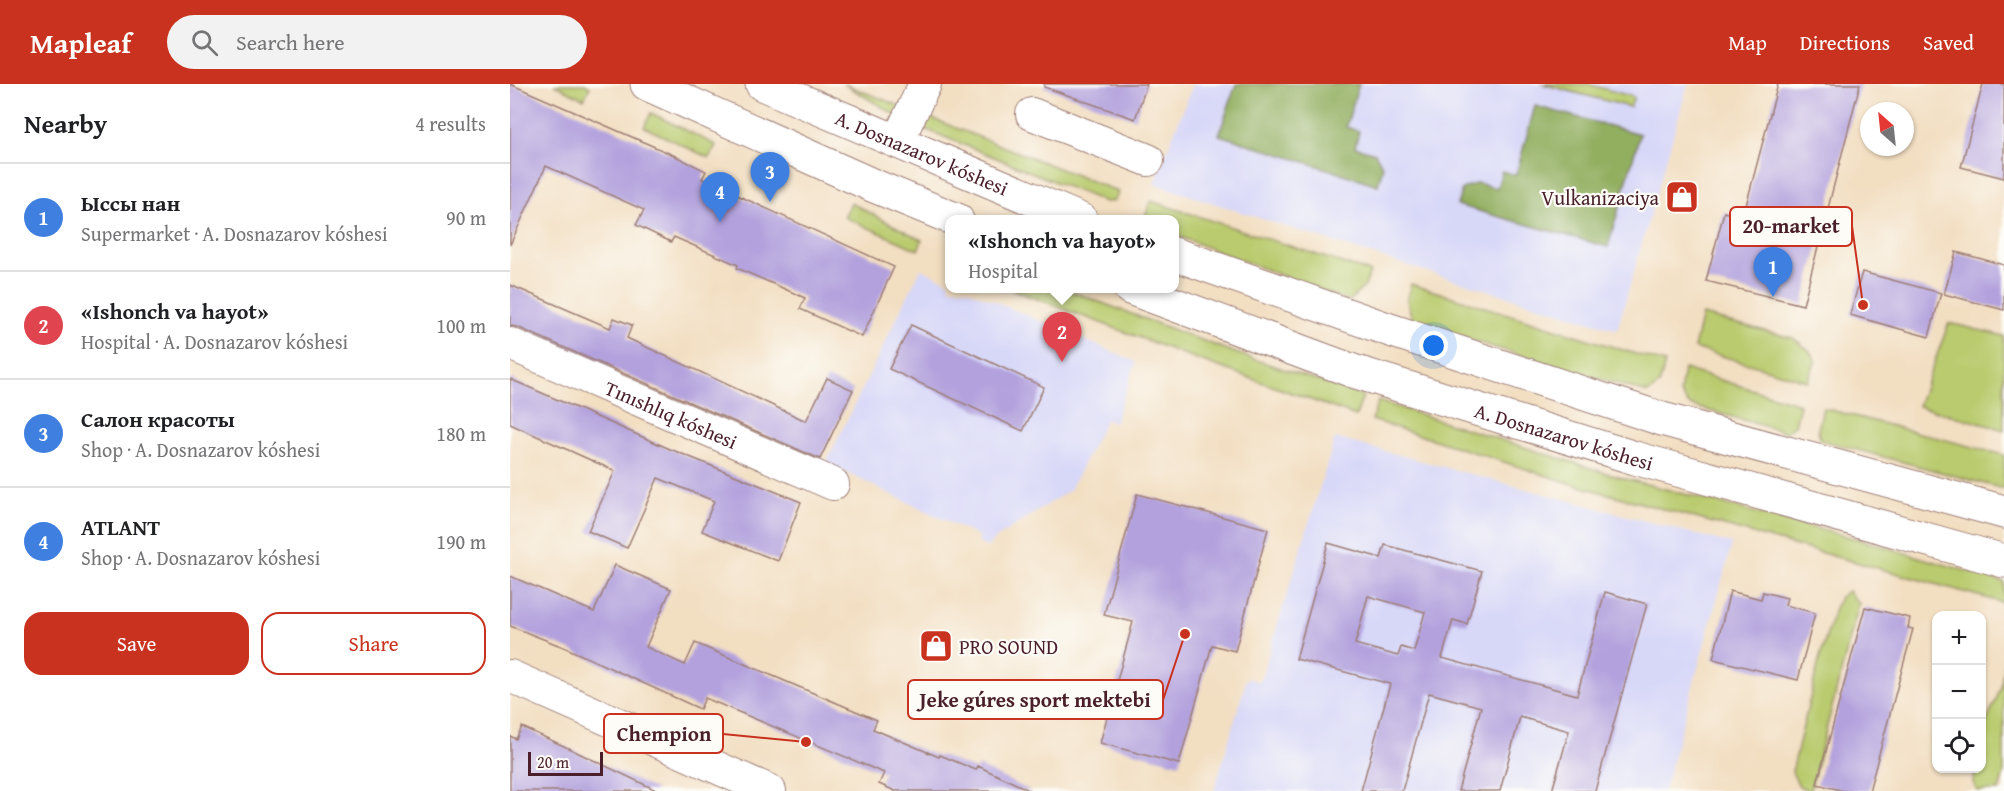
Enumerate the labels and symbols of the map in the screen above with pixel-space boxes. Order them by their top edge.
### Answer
north arrow [1860,102,1914,156]
street label: A. Dosnazarov kóshesi [831,103,1013,202]
pin: 3 [750,152,790,202]
pin: 4 [700,172,740,222]
shop icon: Vulkanizaciya [1664,179,1700,215]
place label: Vulkanizaciya [1541,183,1660,212]
callout: 20-market [1730,207,1852,246]
text: 20-market [1742,210,1840,241]
pin: 1 [1754,248,1792,297]
pin: 2 [1042,312,1082,362]
your location [1419,331,1448,360]
street label: Tınıshlıq kóshesi [601,373,743,456]
street label: A. Dosnazarov kóshesi [1471,395,1657,477]
shop icon: PRO SOUND [918,628,954,664]
place label: PRO SOUND [959,632,1058,661]
callout: Jeke gúres sport mektebi [908,680,1163,719]
text: Jeke gúres sport mektebi [916,684,1151,715]
callout: Chempion [604,714,723,753]
text: Chempion [617,718,712,749]
scale bar [528,749,603,776]

